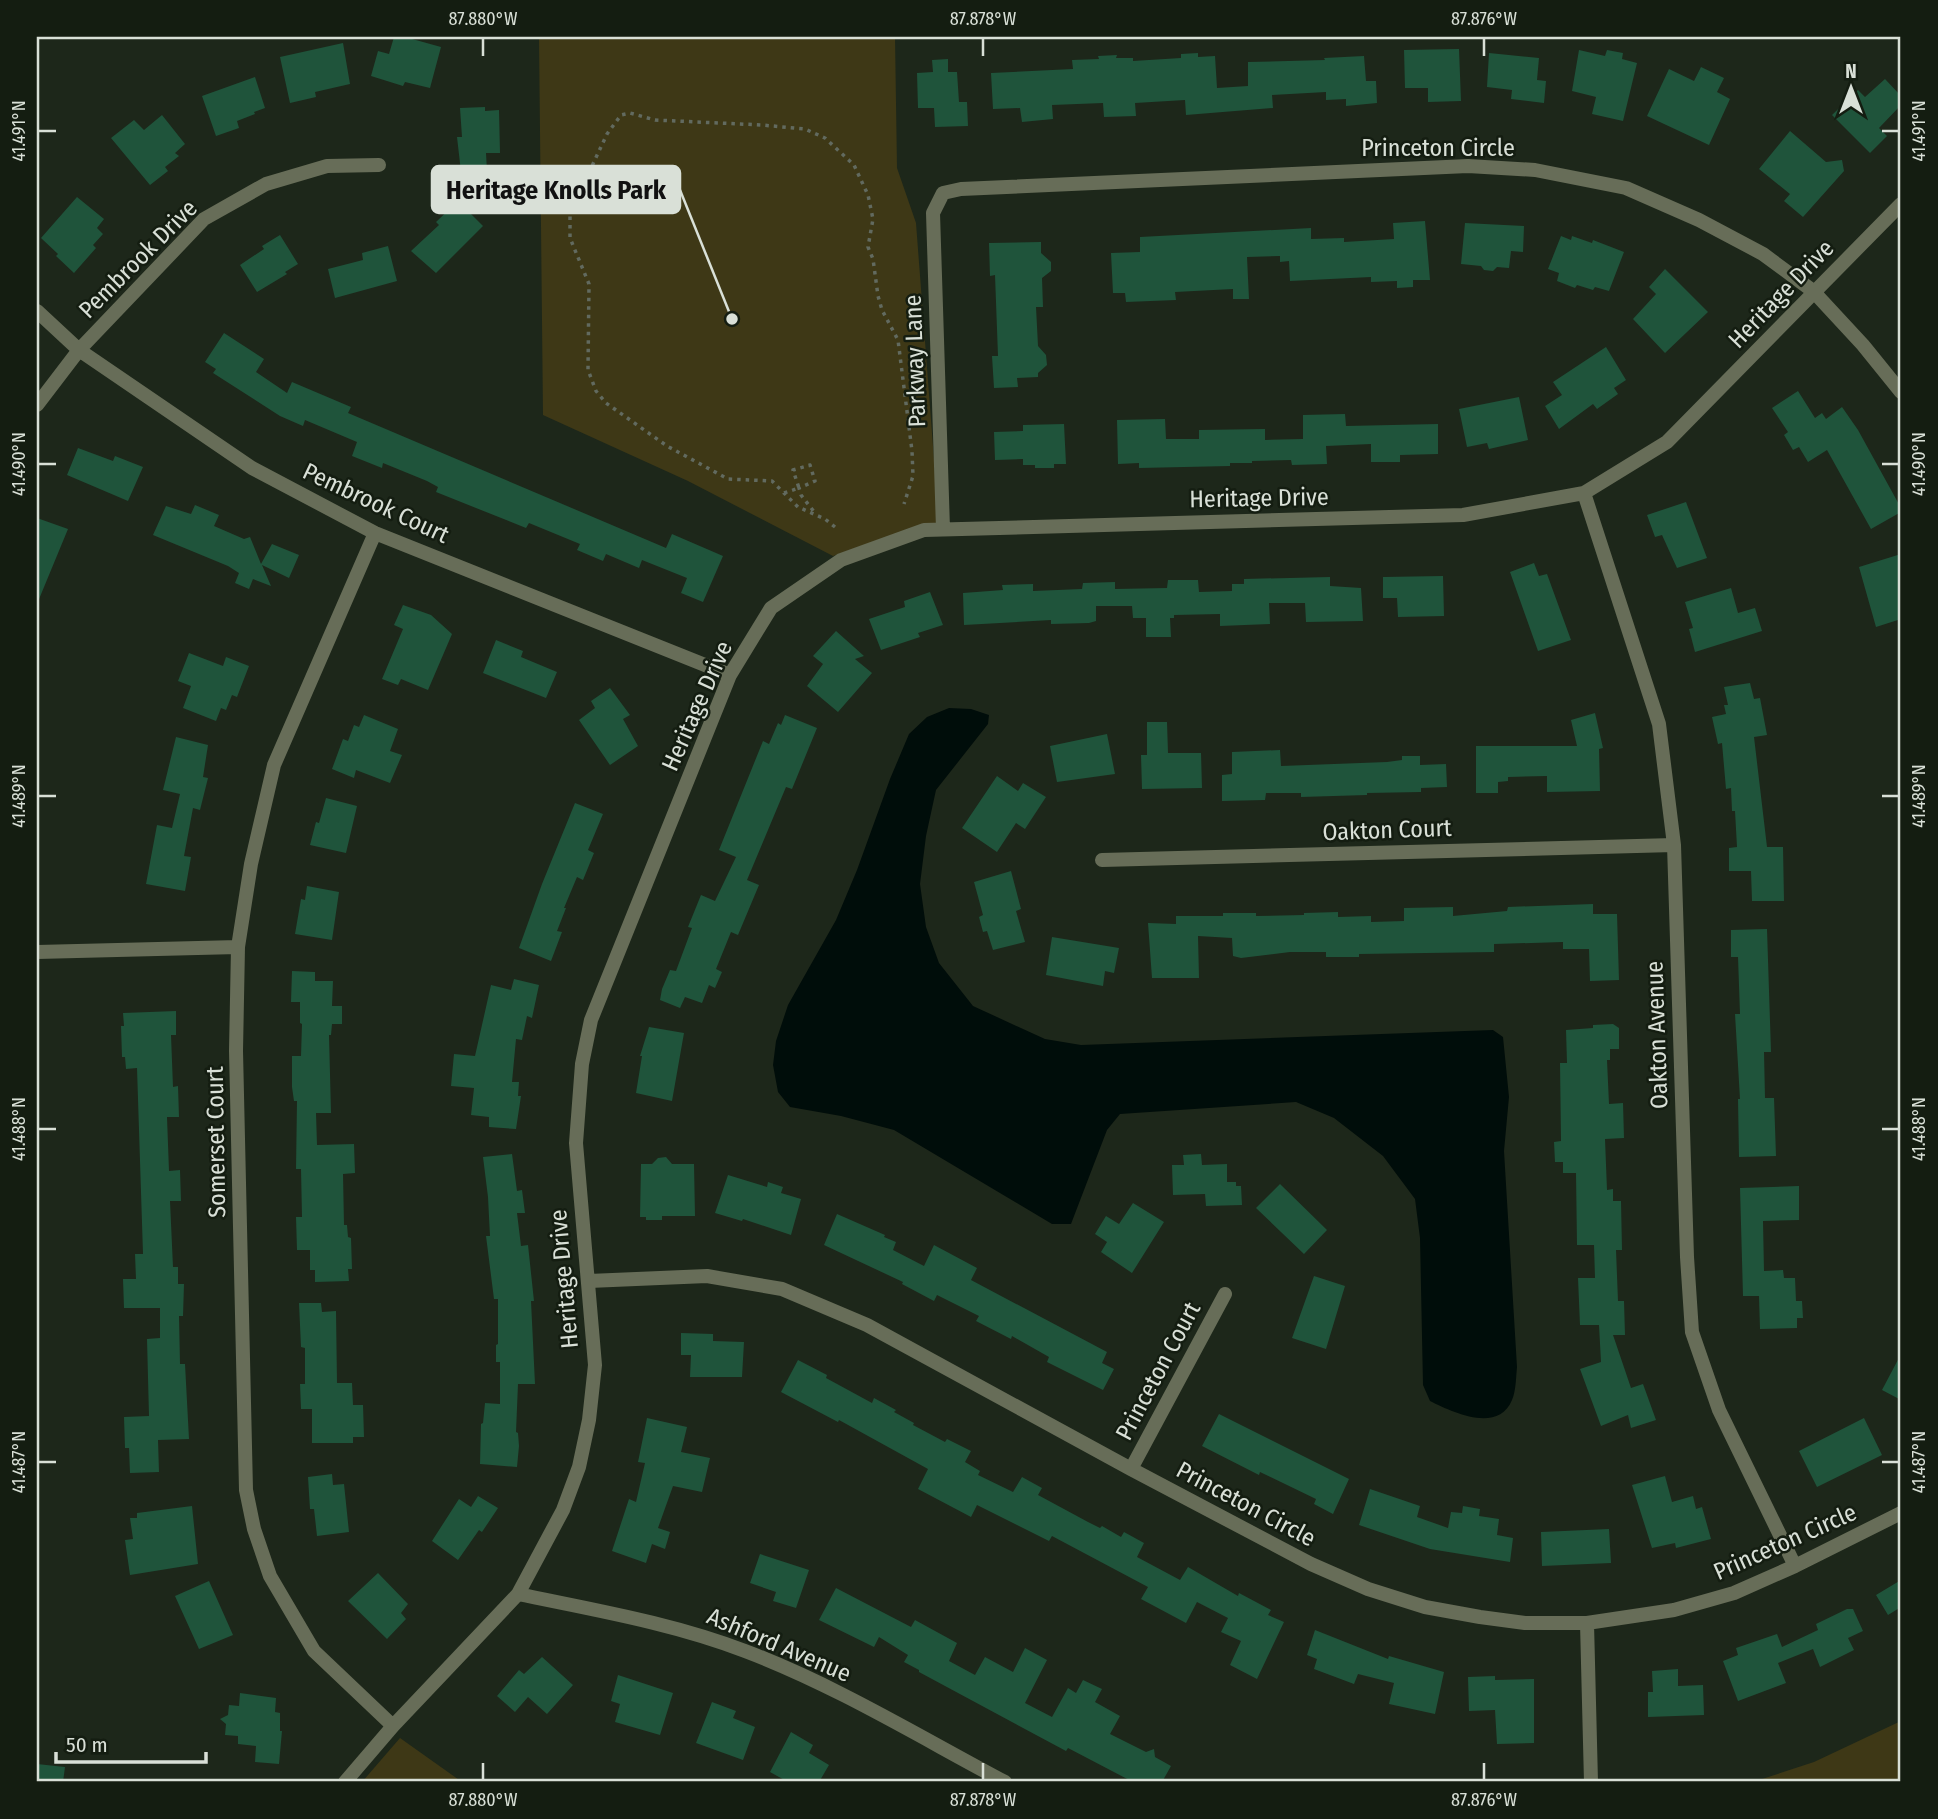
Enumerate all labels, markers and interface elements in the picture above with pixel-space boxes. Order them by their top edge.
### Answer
text: 87.880°W [448,8,518,30]
text: 87.878°W [950,8,1017,30]
text: 87.876°W [1451,8,1518,30]
north arrow [1815,52,1885,122]
text: N [1845,60,1857,83]
text: 41.491°N [8,100,30,162]
text: 41.491°N [1908,100,1930,162]
street label: Princeton Circle [1361,134,1515,162]
callout: Heritage Knolls Park [432,166,680,213]
text: Heritage Knolls Park [446,175,667,206]
street label: Pembrook Drive [73,194,203,324]
street label: Heritage Drive [1723,234,1839,354]
street label: Parkway Lane [899,294,931,428]
text: 41.490°N [8,432,30,496]
text: 41.490°N [1908,432,1930,496]
street label: Pembrook Court [299,457,454,549]
street label: Heritage Drive [1189,483,1329,513]
street label: Heritage Drive [656,637,738,775]
text: 41.489°N [8,764,30,828]
text: 41.489°N [1908,764,1930,828]
street label: Oakton Court [1322,814,1452,846]
street label: Oakton Avenue [1640,960,1674,1110]
street label: Somerset Court [201,1066,231,1218]
text: 41.488°N [8,1097,30,1161]
text: 41.488°N [1908,1097,1930,1161]
street label: Heritage Drive [544,1208,584,1350]
street label: Princeton Court [1110,1297,1206,1445]
text: 41.487°N [8,1431,30,1493]
text: 41.487°N [1908,1431,1930,1493]
street label: Princeton Circle [1172,1456,1320,1552]
street label: Princeton Circle [1709,1498,1861,1586]
street label: Ashford Avenue [703,1602,855,1688]
scale bar [56,1721,206,1765]
text: 50 m [66,1732,108,1758]
text: 87.880°W [448,1789,518,1811]
text: 87.878°W [950,1789,1017,1811]
text: 87.876°W [1451,1789,1518,1811]

